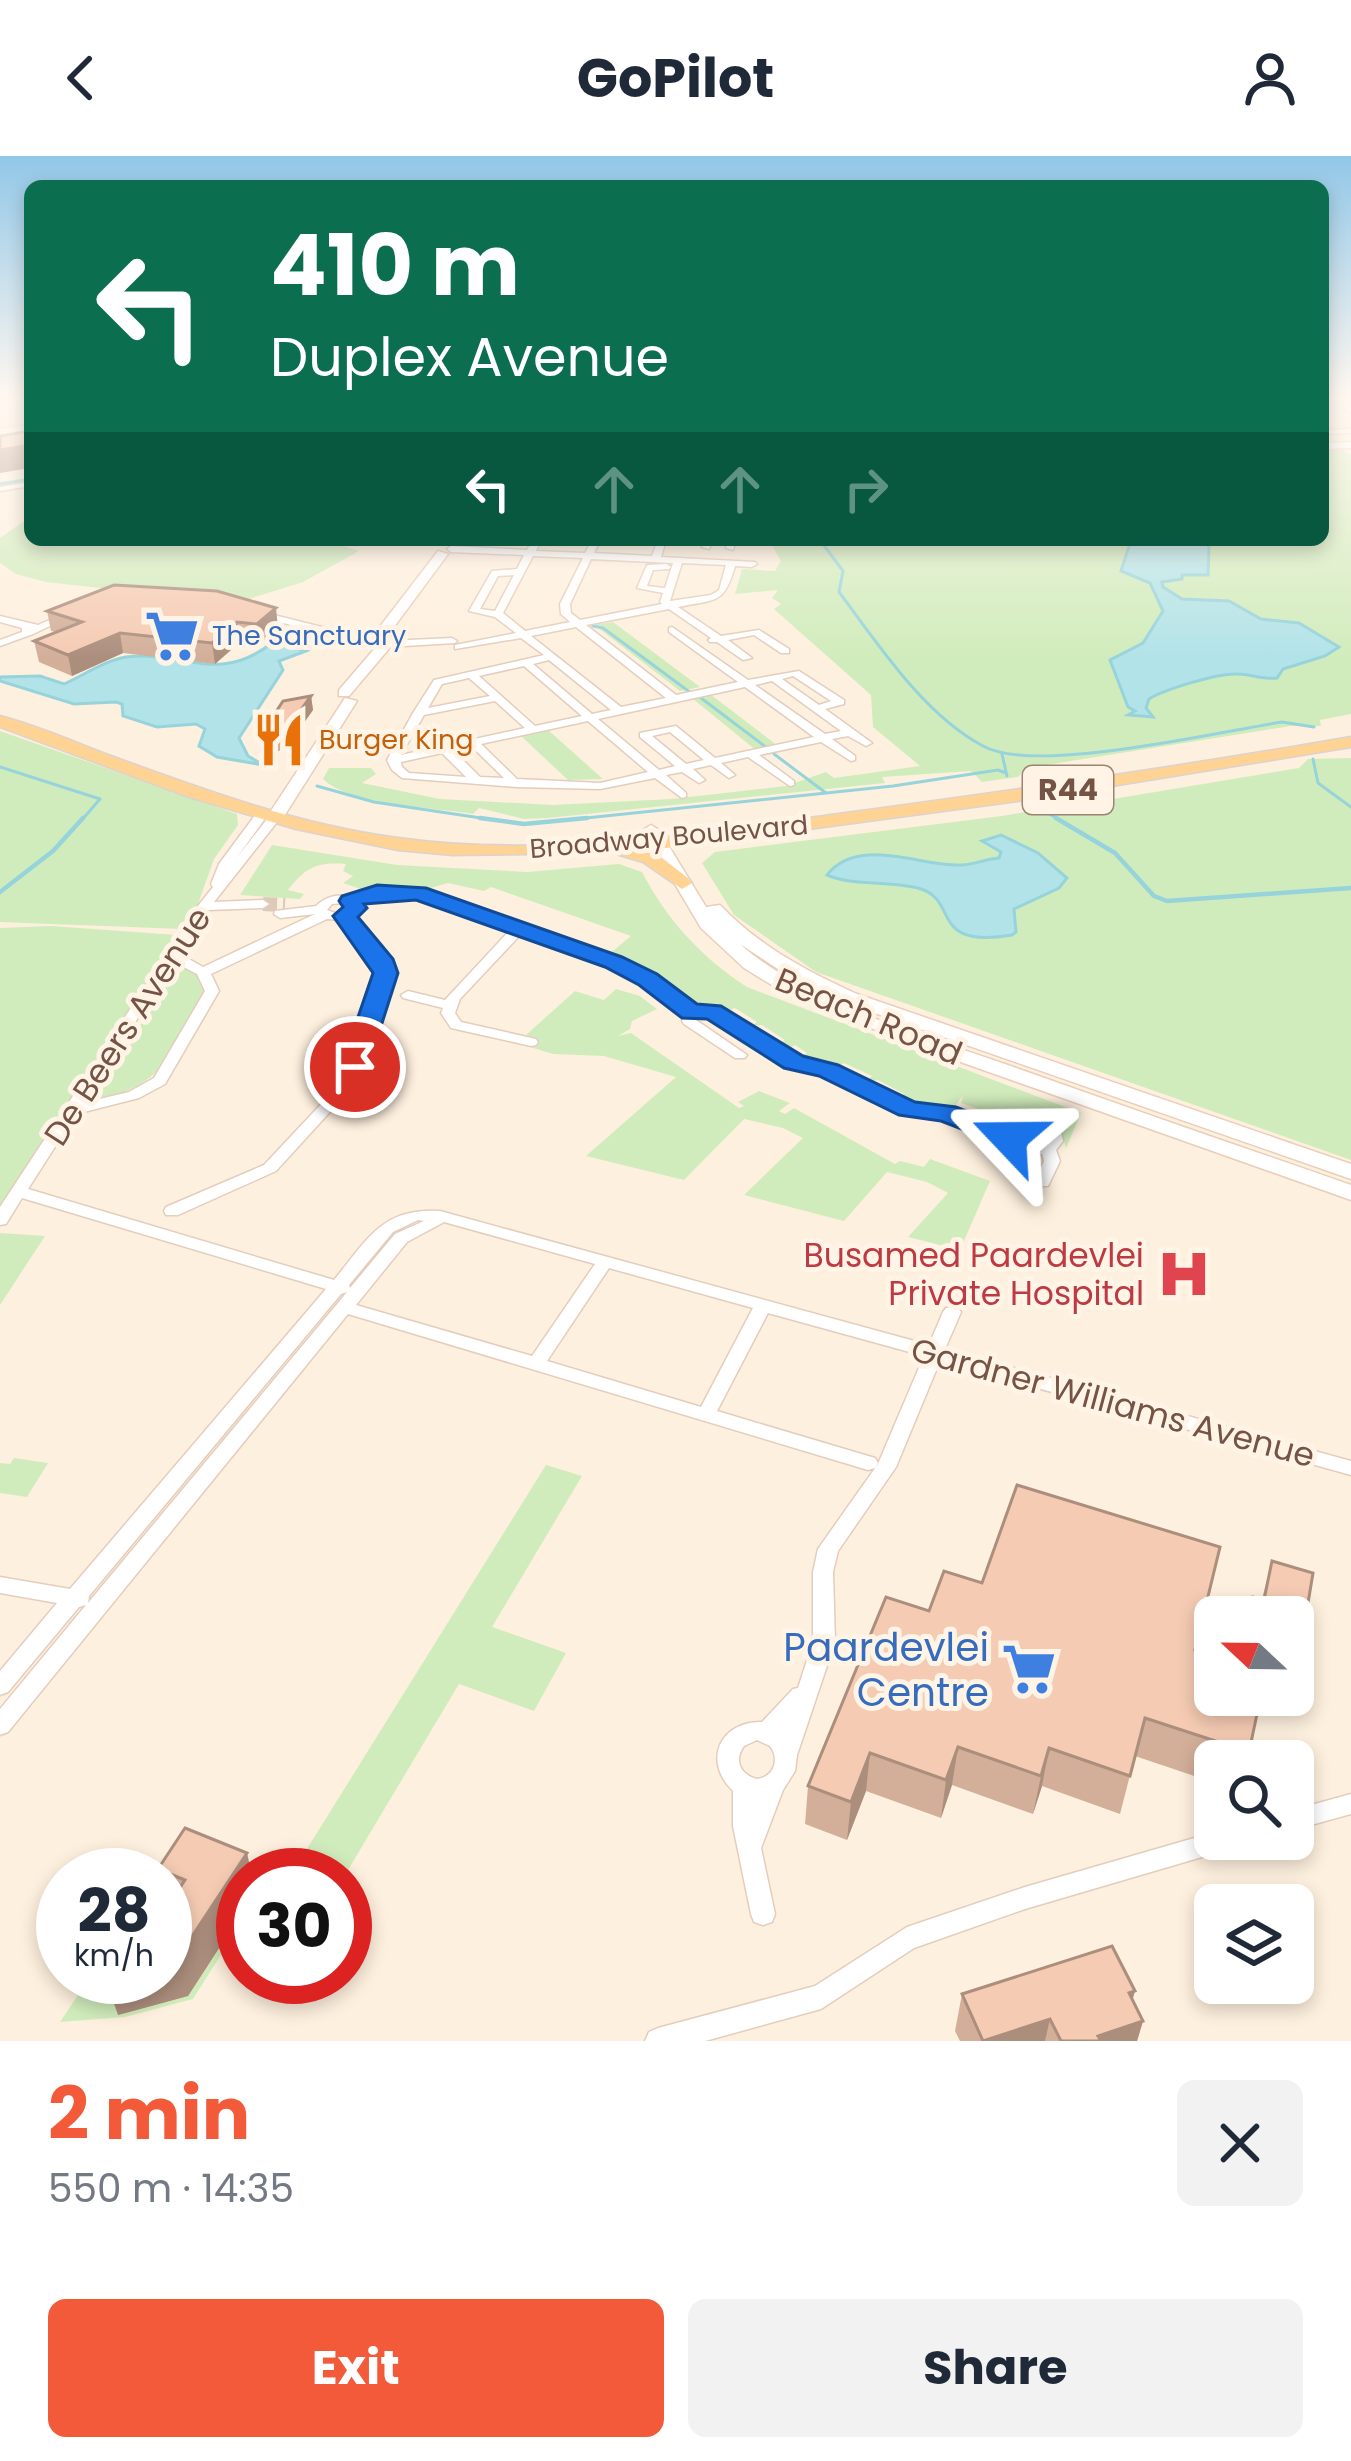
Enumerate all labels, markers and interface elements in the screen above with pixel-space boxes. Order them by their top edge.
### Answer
text: GoPilot [577,40,774,116]
icon: back [48,45,114,111]
icon: person [1237,45,1303,111]
text: 410 m [270,207,520,324]
icon: left [72,228,228,384]
text: Duplex Avenue [270,319,669,395]
icon: left [455,456,521,522]
icon: ahead [581,456,647,522]
icon: ahead [707,456,773,522]
icon: right [833,456,899,522]
supermarket icon: The Sanctuary [143,607,201,665]
place label: The Sanctuary [212,617,406,654]
restaurant icon: Burger King [250,711,308,769]
place label: Burger King [319,721,474,758]
road number: R44 [1023,766,1113,814]
street label: Broadway Boulevard [528,806,810,867]
street label: De Beers Avenue [33,898,222,1155]
street label: Beach Road [768,956,969,1077]
pin [304,1016,406,1118]
icon: arrive [322,1034,388,1100]
position arrow [946,1075,1072,1201]
place label: Busamed Paardevlei Private Hospital [804,1232,1144,1317]
hospital icon: Busamed Paardevlei Private Hospital [1155,1245,1213,1303]
street label: Gardner Williams Avenue [906,1326,1320,1479]
north arrow [1194,1596,1314,1716]
map controls [1194,1596,1314,2004]
place label: Paardevlei Centre [783,1620,989,1720]
supermarket icon: Paardevlei Centre [1000,1640,1058,1698]
button: search [1194,1740,1314,1860]
speed limit sign: 30 [216,1848,372,2004]
text: 28 [77,1869,151,1953]
button: layers [1194,1884,1314,2004]
text: km/h [74,1934,154,1977]
text: 2 min [48,2063,250,2164]
button: close [1177,2080,1303,2206]
text: 550 m · 14:35 [48,2161,294,2216]
button: Exit [48,2299,664,2437]
button: Share [688,2299,1303,2437]

